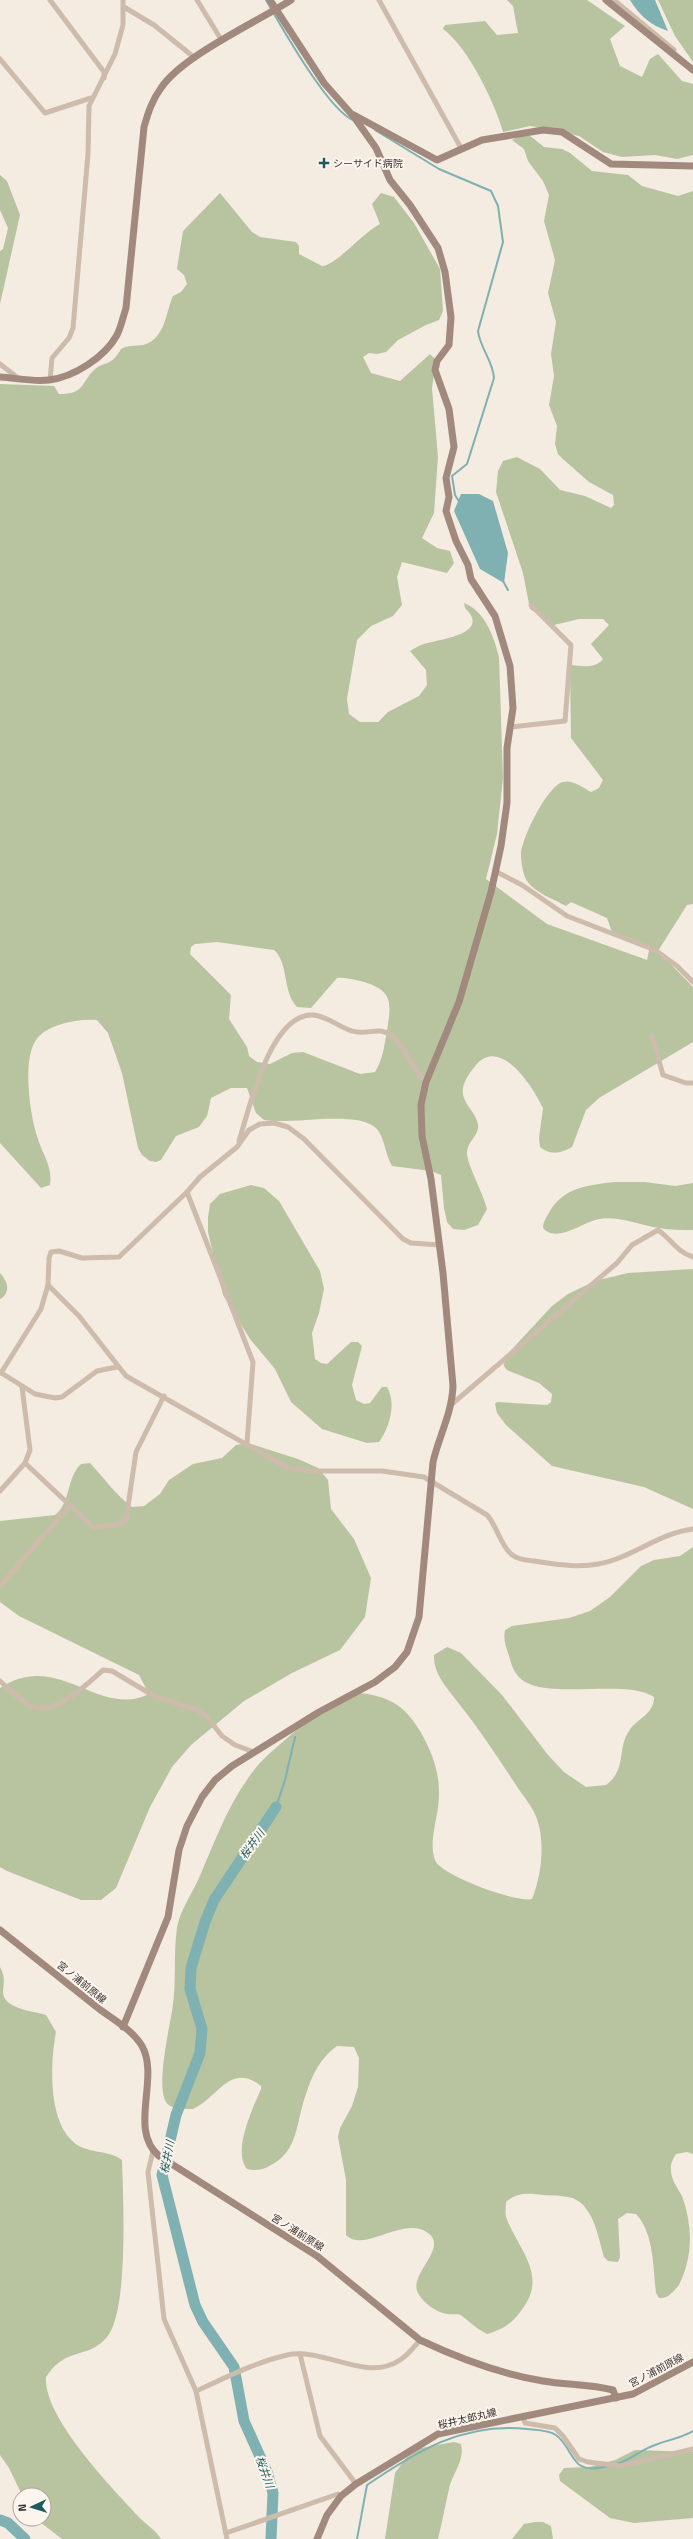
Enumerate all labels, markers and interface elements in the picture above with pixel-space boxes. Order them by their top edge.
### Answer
place label: シーサイド病院 [333,156,403,171]
marker: シーサイド病院 [318,157,330,169]
water label: 桜井川 [236,1825,269,1862]
street label: 宮ノ浦前原線 [54,1958,110,2007]
water label: 桜井川 [156,2138,178,2175]
street label: 宮ノ浦前原線 [268,2210,327,2255]
street label: 宮ノ浦前原線 [626,2350,686,2391]
street label: 桜井太郎丸線 [436,2404,498,2433]
water label: 桜井川 [252,2454,279,2491]
north arrow [12,2487,52,2527]
text: N [14,2503,30,2512]

